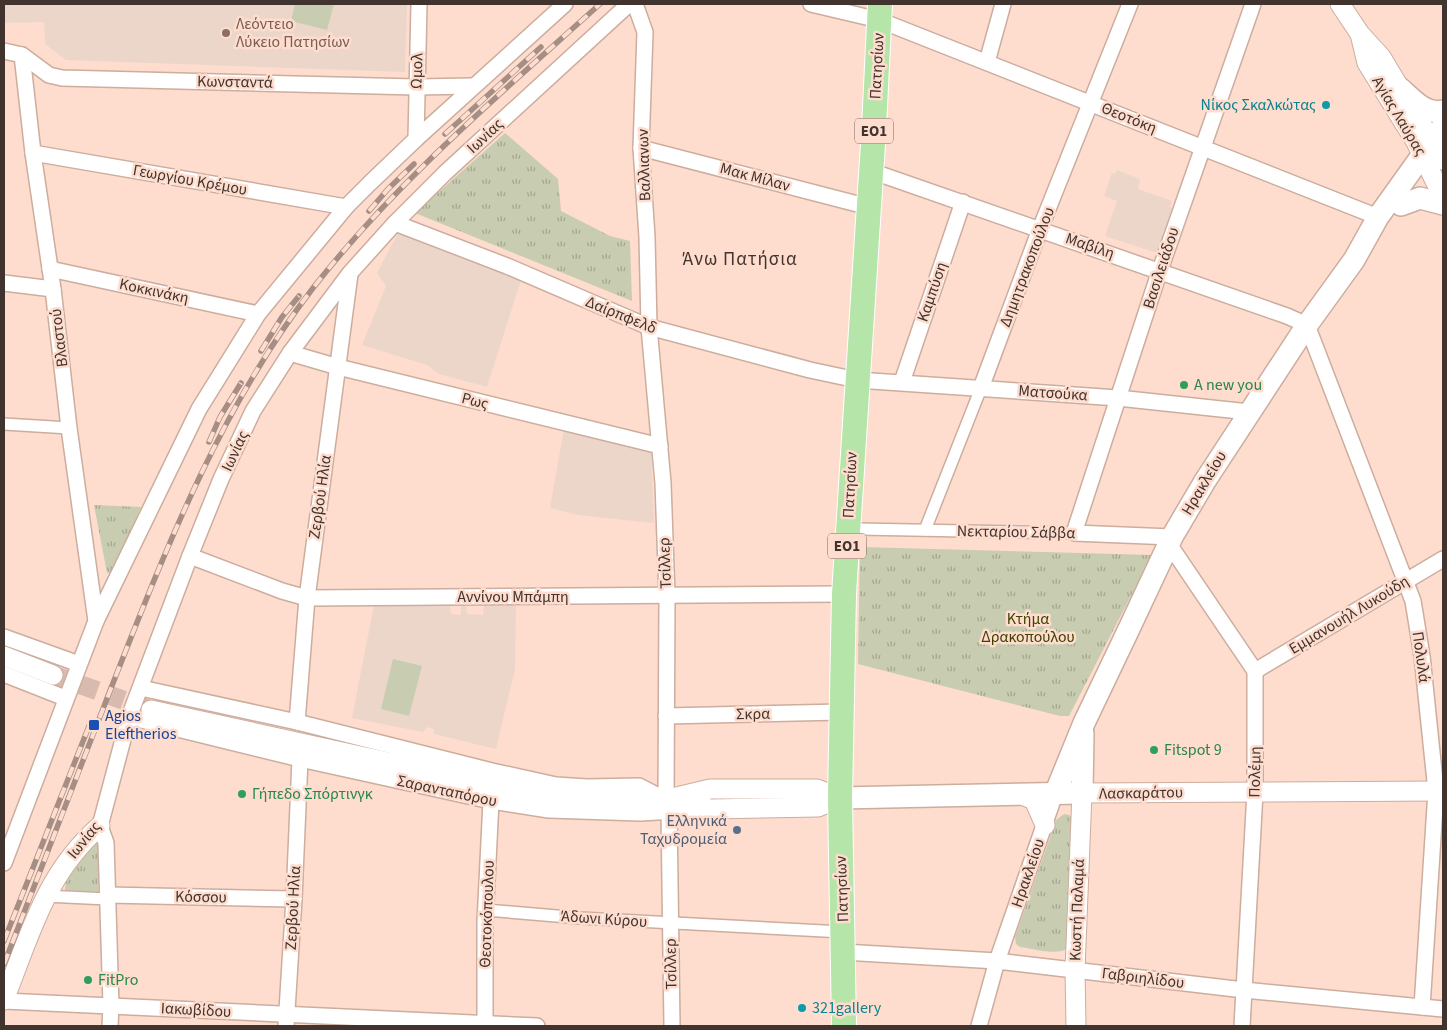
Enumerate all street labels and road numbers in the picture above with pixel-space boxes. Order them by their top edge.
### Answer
street label: Πατησίων [864,32,890,100]
street label: Ωμολ [405,53,429,89]
street label: Κωνσταντά [197,70,273,94]
street label: Αγίας Λαύρας [1367,72,1432,160]
street label: Θεοτόκη [1098,97,1160,139]
street label: Ιωνίας [462,113,508,159]
road number: ΕΟ1 [855,118,893,144]
street label: Βαλλιανων [632,128,656,201]
street label: Μακ Μίλαν [718,157,793,197]
street label: Γεωργίου Κρέμου [131,159,249,201]
street label: Δημητρακοπούλου [994,204,1060,330]
street label: Βασιλειάδου [1137,224,1185,312]
street label: Μαβίλη [1063,227,1117,265]
street label: Καμπύση [912,259,952,325]
street label: Κοκκινάκη [117,273,191,309]
street label: Δαίρπφελδ [582,291,660,339]
street label: Βλαστού [45,308,73,368]
street label: Ματσούκα [1018,380,1088,406]
street label: Ρως [459,387,491,415]
street label: Ιωνίας [216,427,254,475]
street label: Ηρακλείου [1176,447,1232,519]
street label: Πατησίων [837,451,863,519]
street label: Ζερβού Ηλία [303,454,337,540]
street label: Νεκταρίου Σάββα [957,520,1075,544]
road number: ΕΟ1 [828,534,866,558]
street label: Τσίλλερ [653,537,677,589]
street label: Εμμανουήλ Λυκούδη [1285,570,1413,660]
street label: Αννίνου Μπάμπη [457,586,569,608]
street label: Πολυλά [1407,630,1435,684]
street label: Σκρα [736,703,770,725]
street label: Πολέμη [1244,746,1266,798]
street label: Σαρανταπόρου [395,770,499,812]
street label: Λασκαράτου [1099,781,1183,805]
street label: Ιωνίας [62,816,106,864]
street label: Ηρακλείου [1006,836,1050,910]
street label: Πατησίων [830,855,854,923]
street label: Κωστή Παλαμά [1064,858,1090,961]
street label: Θεοτοκόπουλου [474,860,500,968]
street label: Ζερβού Ηλία [280,865,306,951]
street label: Κόσσου [175,886,227,908]
street label: Άδωνι Κύρου [560,905,648,933]
street label: Τσίλλερ [660,938,682,990]
street label: Γαβριηλίδου [1100,962,1186,994]
street label: Ιακωβίδου [160,997,232,1023]

